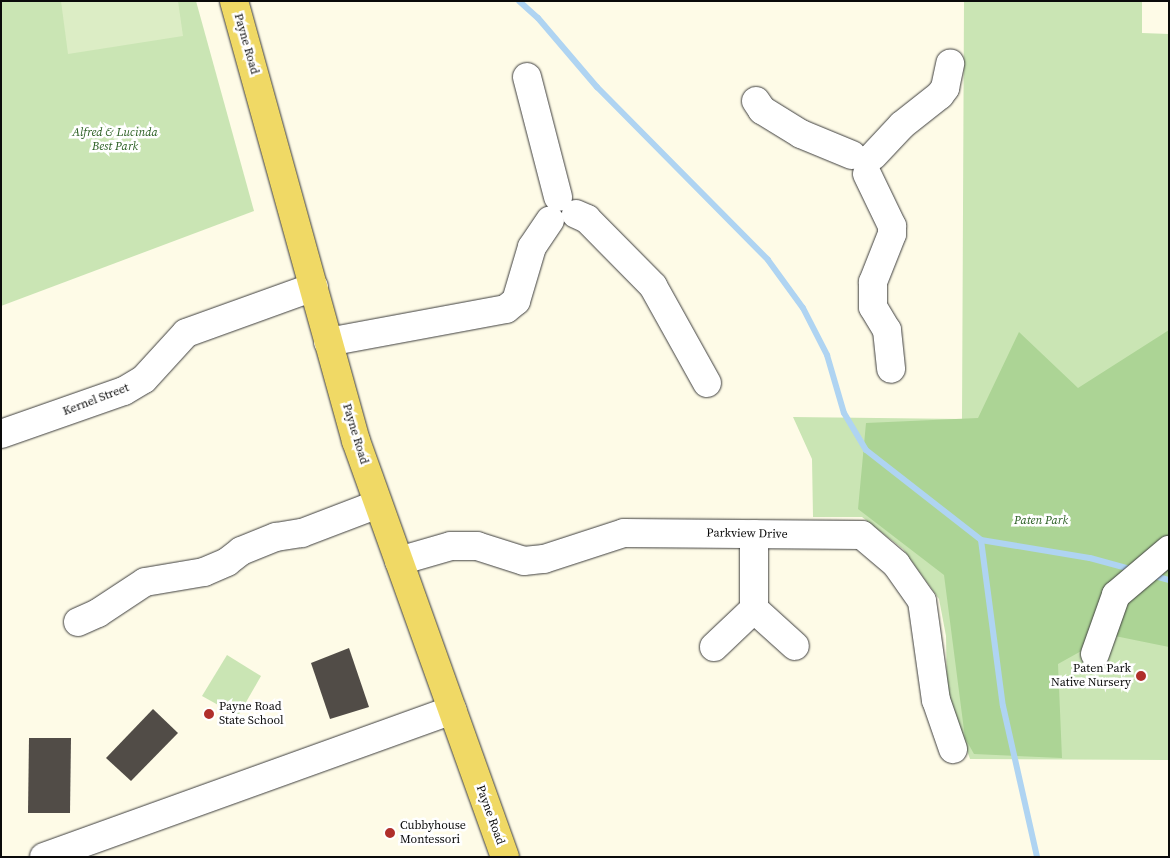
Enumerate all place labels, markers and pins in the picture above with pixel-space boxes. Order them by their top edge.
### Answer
place label: Paten Park Native Nursery [1051,662,1131,690]
marker: Paten Park Native Nursery [1135,670,1147,682]
place label: Payne Road State School [219,700,284,728]
marker: Payne Road State School [203,708,215,720]
place label: Cubbyhouse Montessori [400,819,466,847]
marker: Cubbyhouse Montessori [384,827,396,839]

